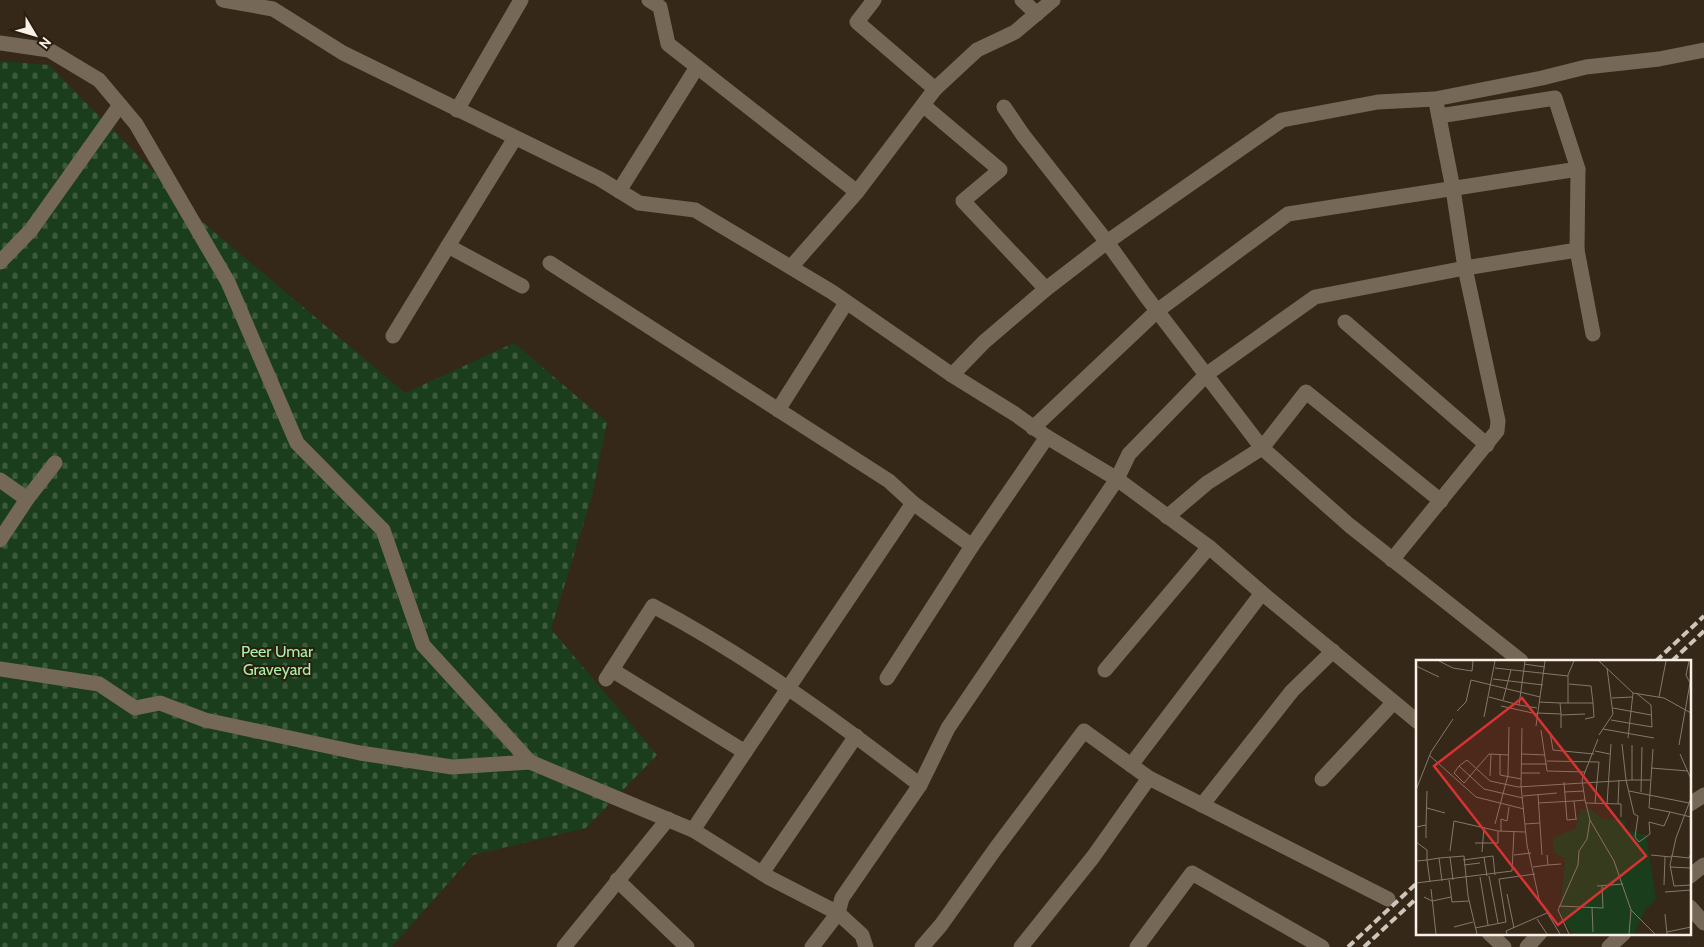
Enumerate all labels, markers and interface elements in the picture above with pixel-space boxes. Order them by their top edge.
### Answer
north arrow [10,10,60,60]
text: N [35,34,55,52]
park label: Peer Umar Graveyard [241,642,314,679]
inset map [1416,660,1692,934]

